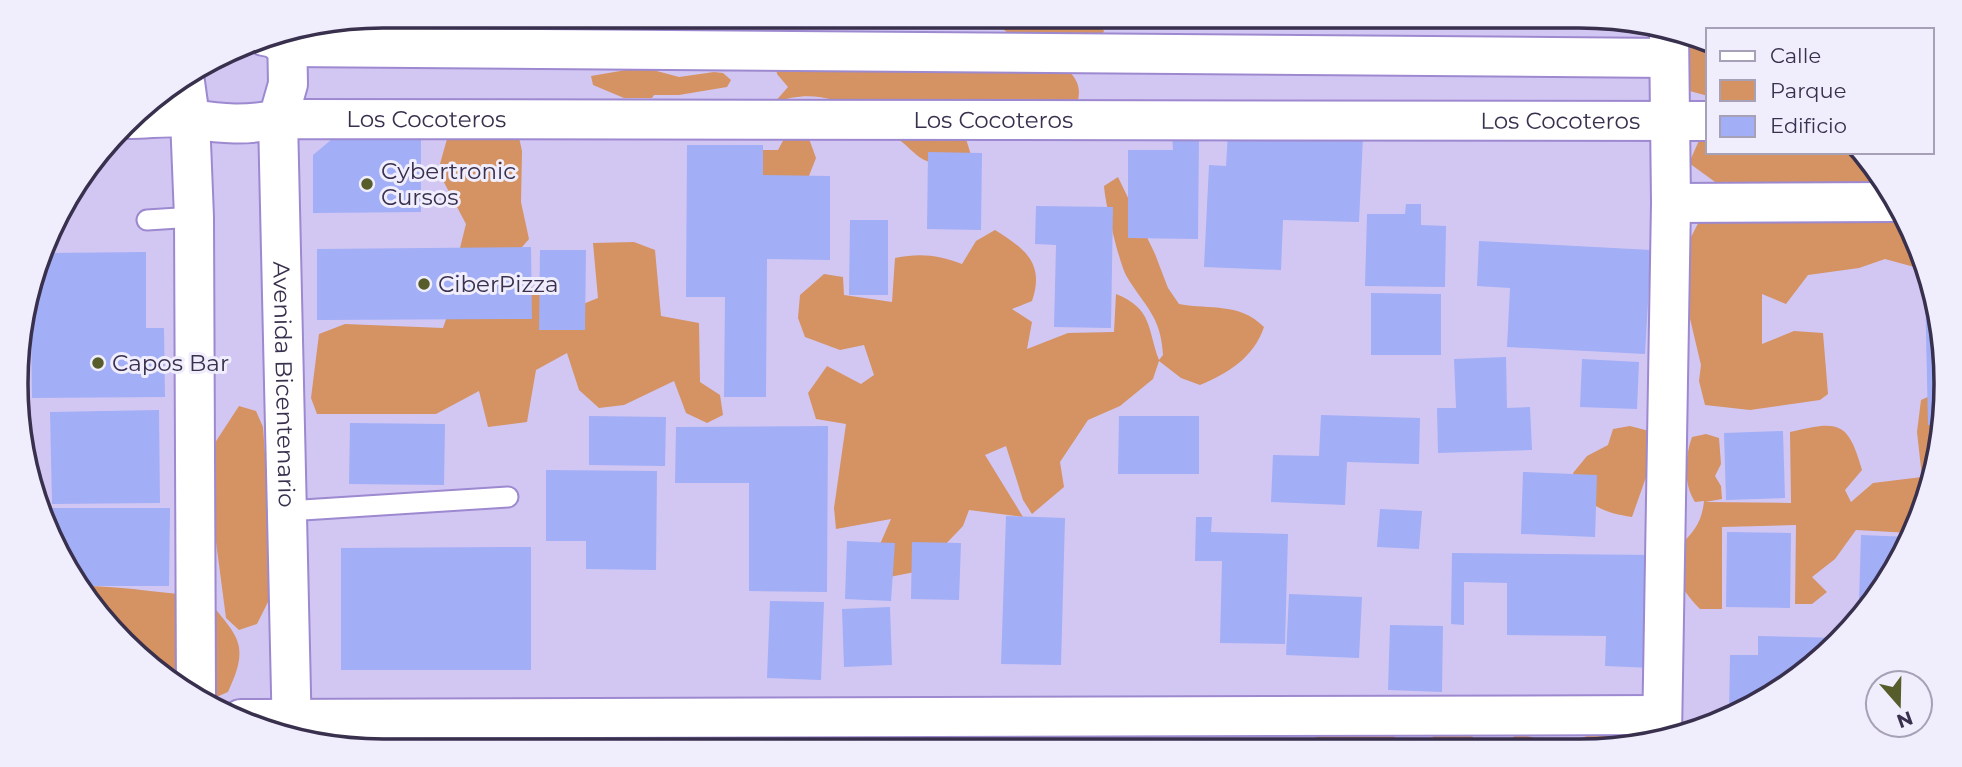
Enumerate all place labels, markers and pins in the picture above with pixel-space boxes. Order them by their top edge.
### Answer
place label: Cybertronic Cursos [381,157,516,211]
marker: Cybertronic Cursos [359,176,375,192]
place label: CiberPizza [438,270,559,298]
marker: CiberPizza [416,276,432,292]
place label: Capos Bar [112,349,229,377]
marker: Capos Bar [90,355,106,371]

